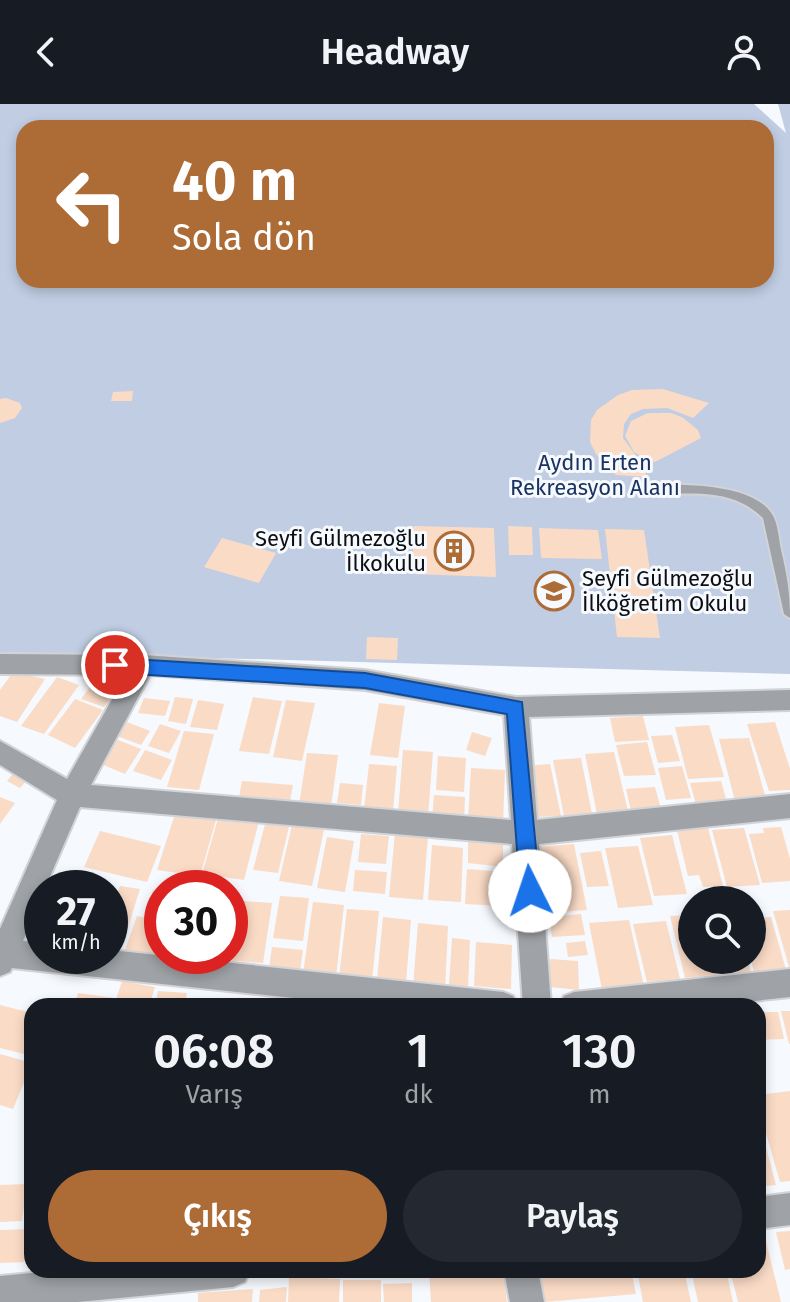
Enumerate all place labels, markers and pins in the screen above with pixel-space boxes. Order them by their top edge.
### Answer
place label: Seyfi Gülmezoğlu İlkokulu [255,525,426,577]
building icon: Seyfi Gülmezoğlu İlkokulu [433,530,475,572]
place label: Seyfi Gülmezoğlu İlköğretim Okulu [582,565,753,617]
school or university icon: Seyfi Gülmezoğlu İlköğretim Okulu [533,570,575,612]
pin [81,631,149,699]

